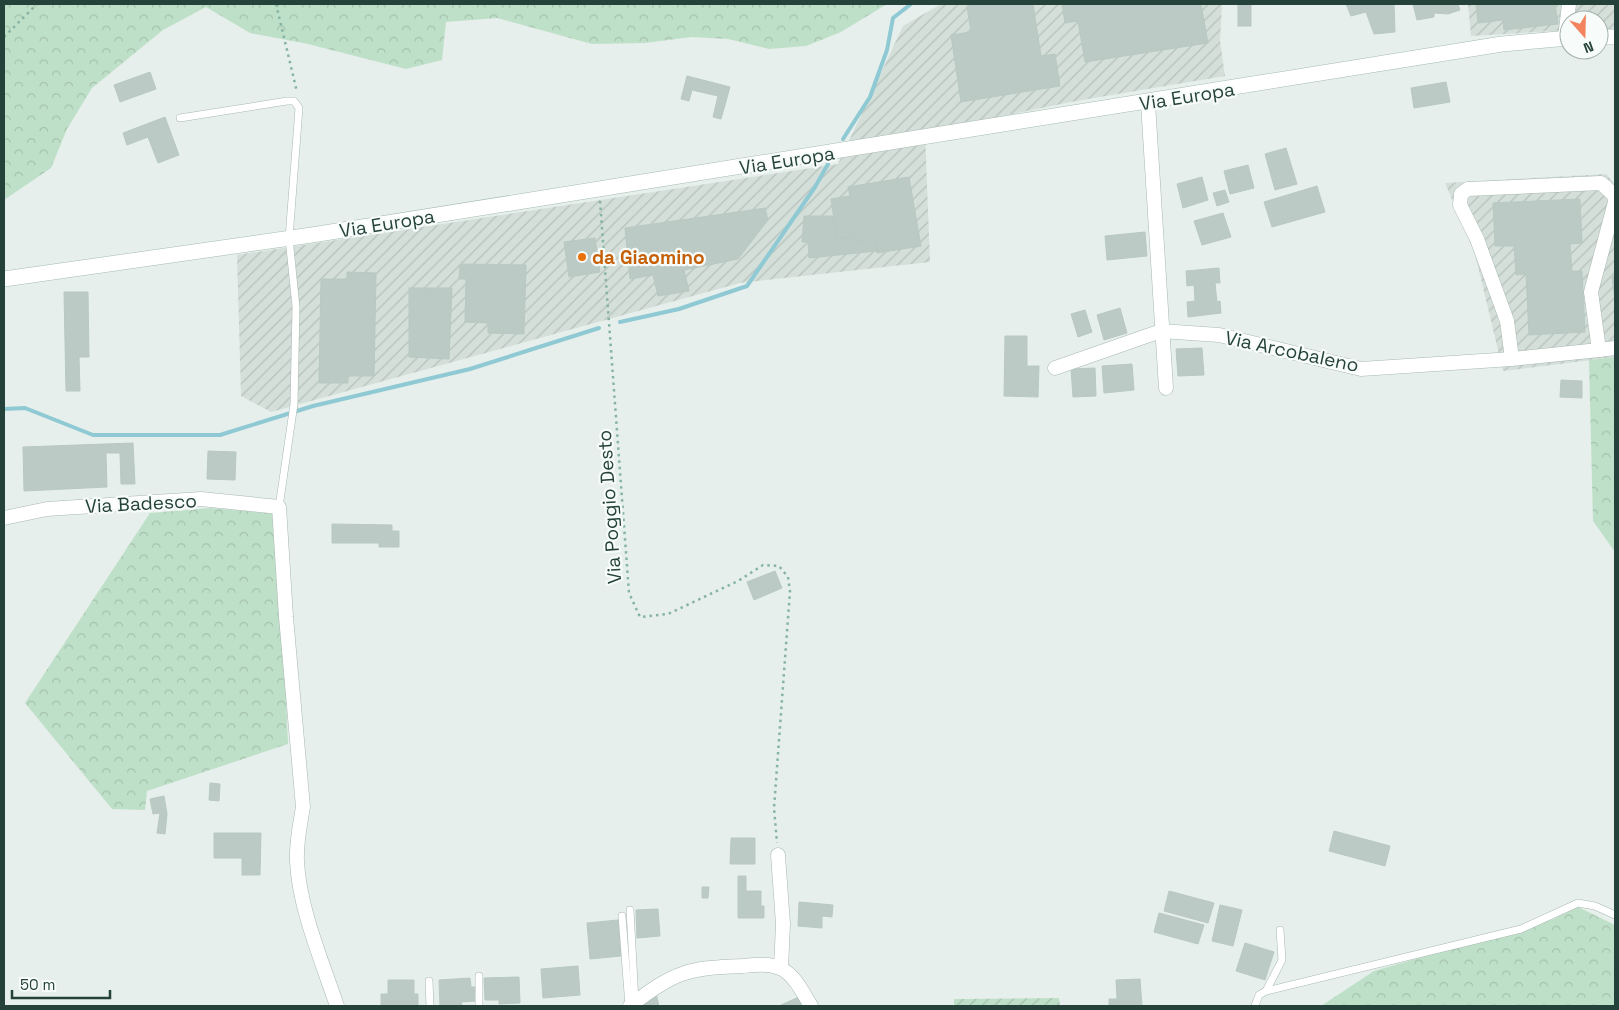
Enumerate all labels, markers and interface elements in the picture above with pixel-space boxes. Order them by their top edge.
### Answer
north arrow [1559,10,1609,60]
text: N [1581,37,1596,57]
street label: Via Europa [1138,77,1237,116]
street label: Via Europa [738,141,837,180]
street label: Via Europa [338,204,437,243]
place label: da Giaomino [592,245,705,270]
marker: da Giaomino [576,251,588,263]
street label: Via Arcobaleno [1223,325,1361,378]
street label: Via Poggio Desto [592,429,627,585]
street label: Via Badesco [84,488,198,519]
scale bar [12,968,110,1000]
text: 50 m [20,975,55,994]

